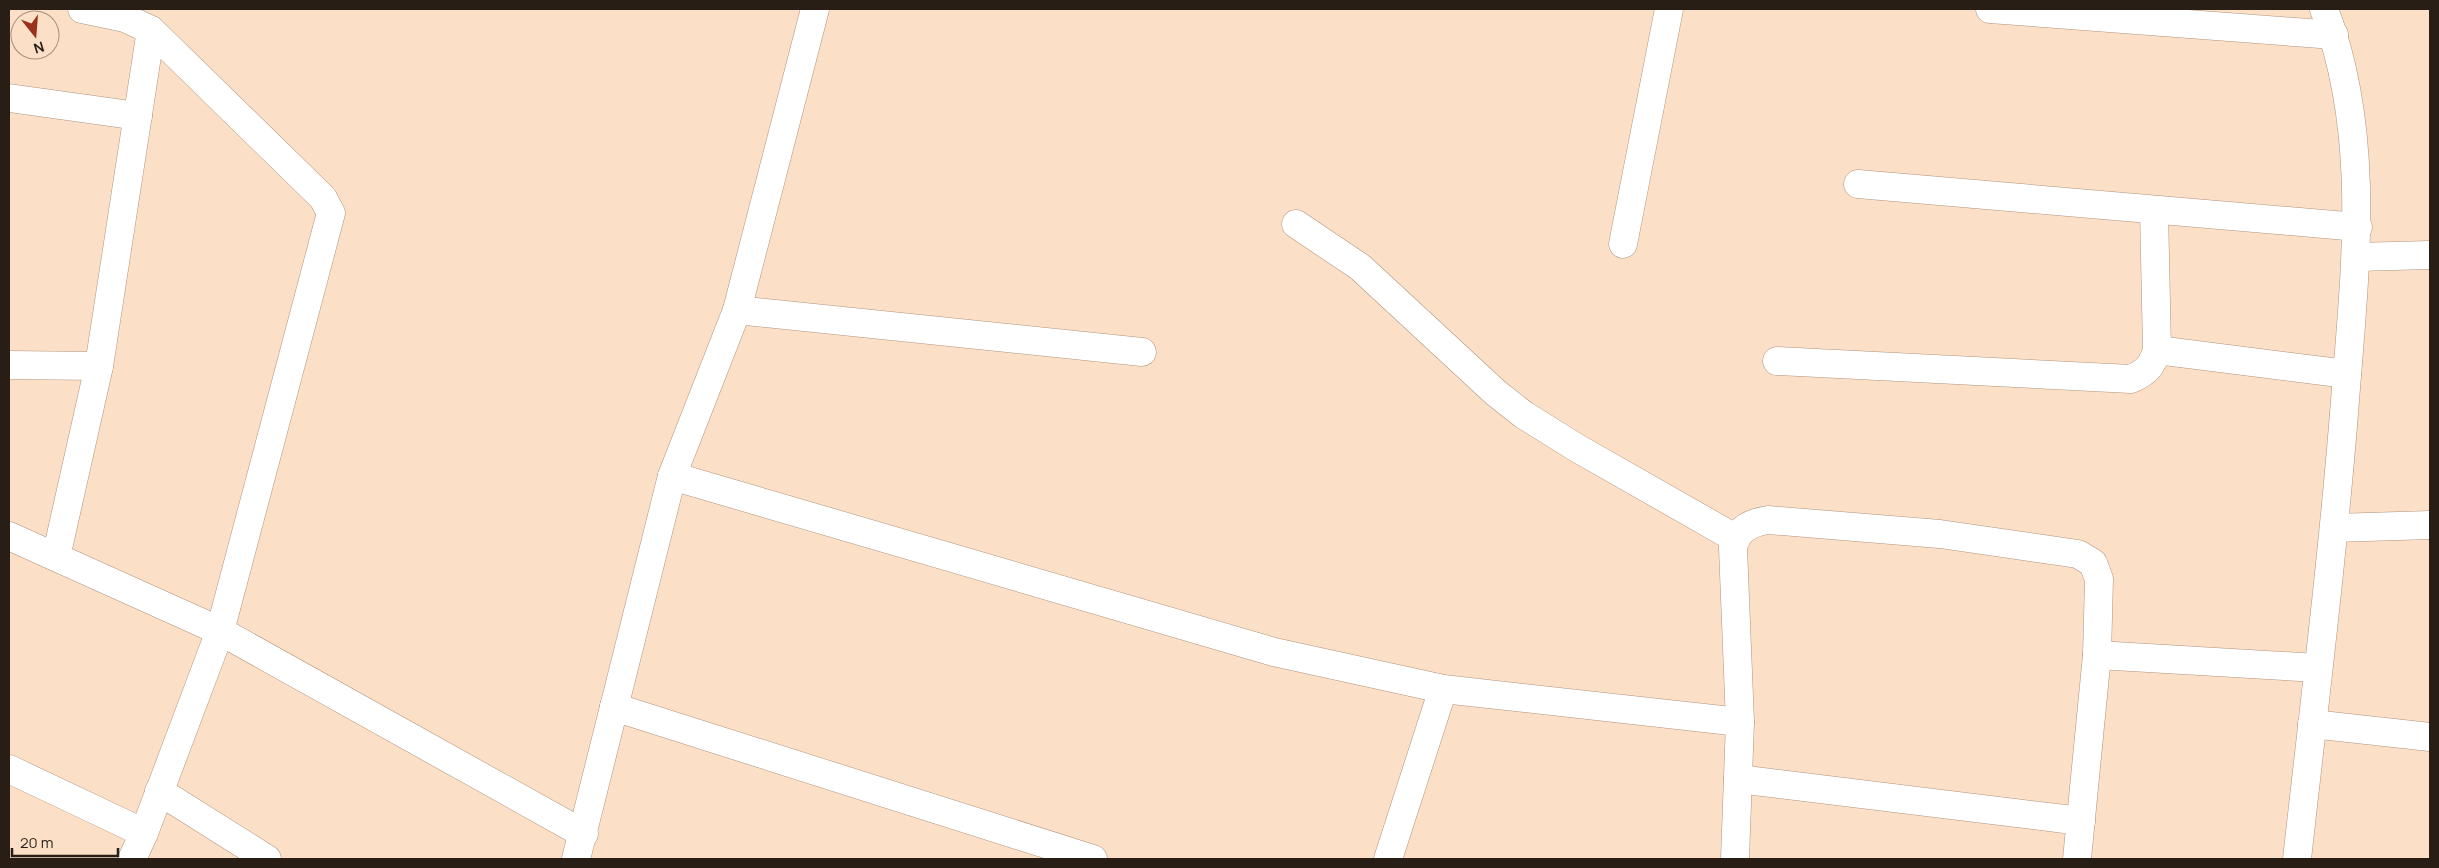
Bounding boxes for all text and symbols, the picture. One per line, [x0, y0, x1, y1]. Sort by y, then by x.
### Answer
north arrow [10, 10, 60, 60]
text: N [31, 37, 47, 58]
scale bar [12, 826, 119, 858]
text: 20 m [20, 832, 53, 853]

